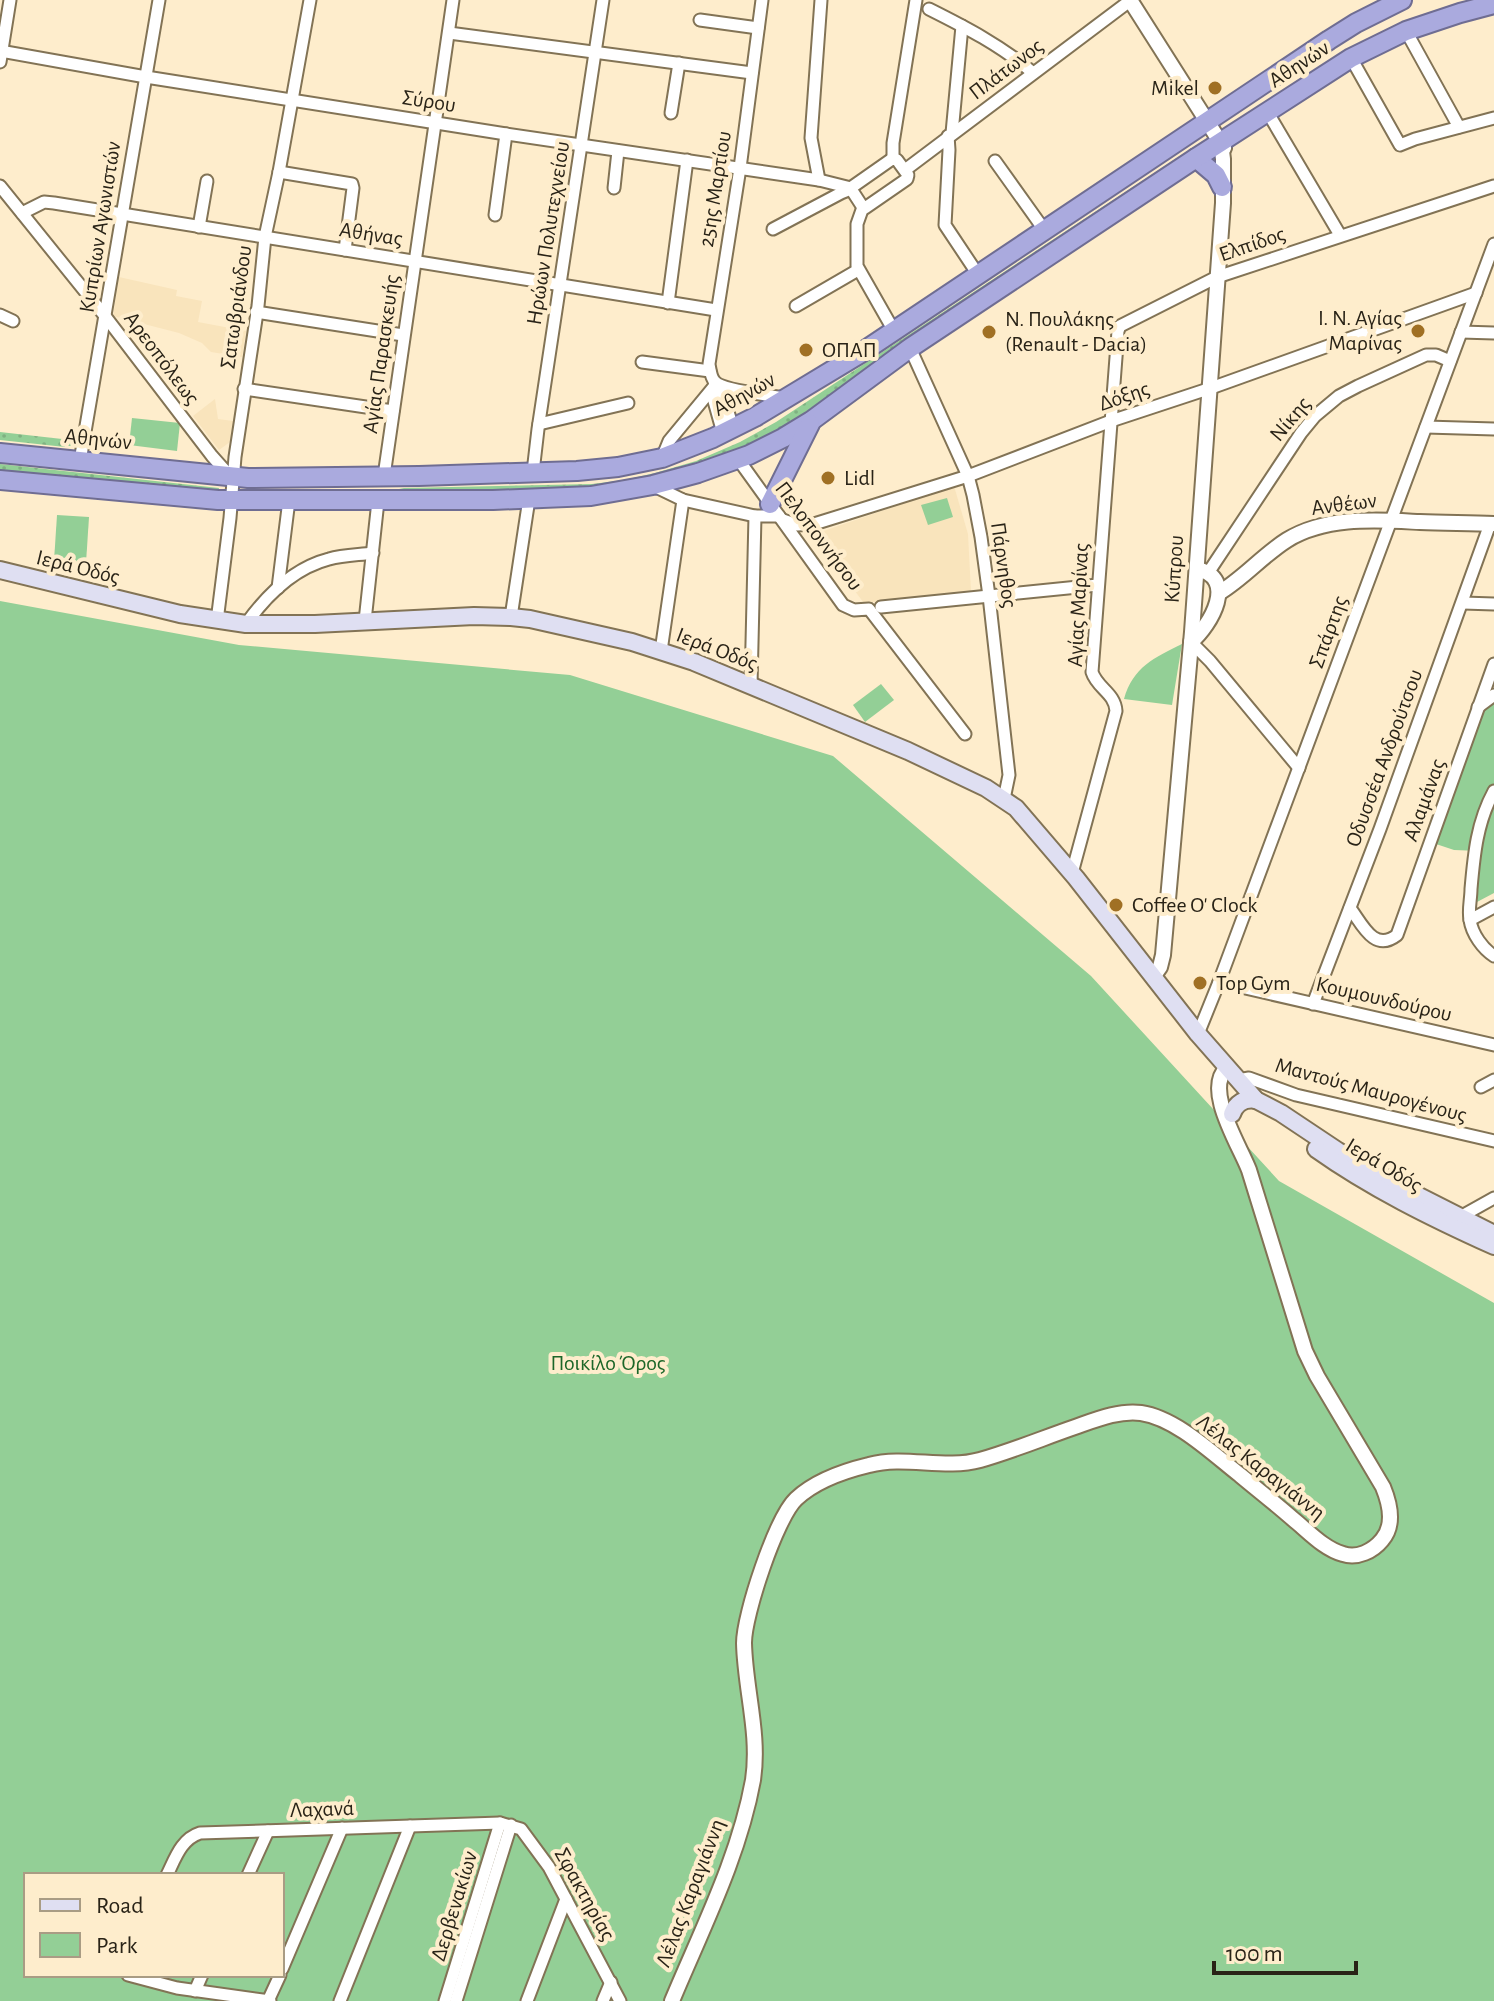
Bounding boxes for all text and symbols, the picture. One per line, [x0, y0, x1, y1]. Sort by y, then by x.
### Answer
street label: Πλάτωνος [965, 34, 1047, 104]
street label: Αθηνών [1265, 36, 1333, 92]
place label: Mikel [1151, 77, 1199, 99]
marker: Mikel [1206, 79, 1224, 97]
street label: Σύρου [401, 86, 457, 116]
street label: 25ης Μαρτίου [695, 129, 735, 249]
street label: Κυπρίων Αγωνιστών [76, 140, 124, 314]
street label: Ηρώων Πολυτεχνείου [523, 140, 573, 326]
street label: Αθήνας [338, 218, 404, 250]
street label: Ελπίδος [1216, 222, 1288, 266]
street label: Σατωβριάνδου [216, 244, 256, 370]
street label: Αγίας Παρασκευής [359, 273, 403, 435]
street label: Αρεοπόλεως [120, 307, 204, 409]
place label: Ι. Ν. Αγίας Μαρίνας [1318, 307, 1402, 354]
place label: Ν. Πουλάκης (Renault - Dacia) [1005, 308, 1147, 355]
marker: Ι. Ν. Αγίας Μαρίνας [1409, 322, 1427, 340]
marker: Ν. Πουλάκης (Renault - Dacia) [980, 323, 998, 341]
place label: ΟΠΑΠ [822, 339, 877, 361]
marker: ΟΠΑΠ [797, 341, 815, 359]
street label: Αθηνών [709, 368, 779, 420]
street label: Δόξης [1096, 377, 1152, 416]
street label: Νίκης [1265, 393, 1315, 445]
street label: Αθηνών [63, 425, 133, 453]
place label: Lidl [844, 467, 875, 489]
marker: Lidl [819, 469, 837, 487]
street label: Πελοποννήσου [771, 477, 867, 595]
street label: Ανθέων [1310, 489, 1378, 519]
street label: Πάρνηθος [987, 521, 1021, 609]
street label: Κύπρου [1161, 534, 1187, 604]
street label: Αγίας Μαρίνας [1064, 542, 1092, 668]
street label: Ιερά Οδός [34, 546, 122, 588]
street label: Σπάρτης [1305, 593, 1351, 671]
street label: Ιερά Οδός [673, 624, 761, 674]
street label: Οδυσσέα Ανδρούτσου [1342, 666, 1426, 850]
street label: Αλαμάνας [1399, 756, 1449, 844]
place label: Coffee O' Clock [1132, 894, 1257, 916]
marker: Coffee O' Clock [1107, 896, 1125, 914]
place label: Top Gym [1216, 972, 1291, 994]
street label: Κουμουνδούρου [1314, 973, 1454, 1025]
marker: Top Gym [1191, 974, 1209, 992]
street label: Μαντούς Μαυρογένους [1273, 1054, 1469, 1126]
street label: Ιερά Οδός [1342, 1134, 1426, 1196]
park label: Ποικίλο Όρος [550, 1352, 666, 1374]
street label: Λέλας Καραγιάννη [1193, 1410, 1329, 1524]
street label: Λαχανά [289, 1797, 355, 1821]
street label: Λέλας Καραγιάννη [652, 1816, 728, 1970]
street label: Σφακτηρίας [551, 1844, 619, 1944]
street label: Δερβενακίων [427, 1848, 481, 1964]
legend [24, 1873, 284, 1977]
text: Road [96, 1894, 144, 1918]
scale bar [1214, 1925, 1356, 1975]
text: Park [96, 1934, 137, 1958]
text: 100 m [1226, 1942, 1283, 1966]

